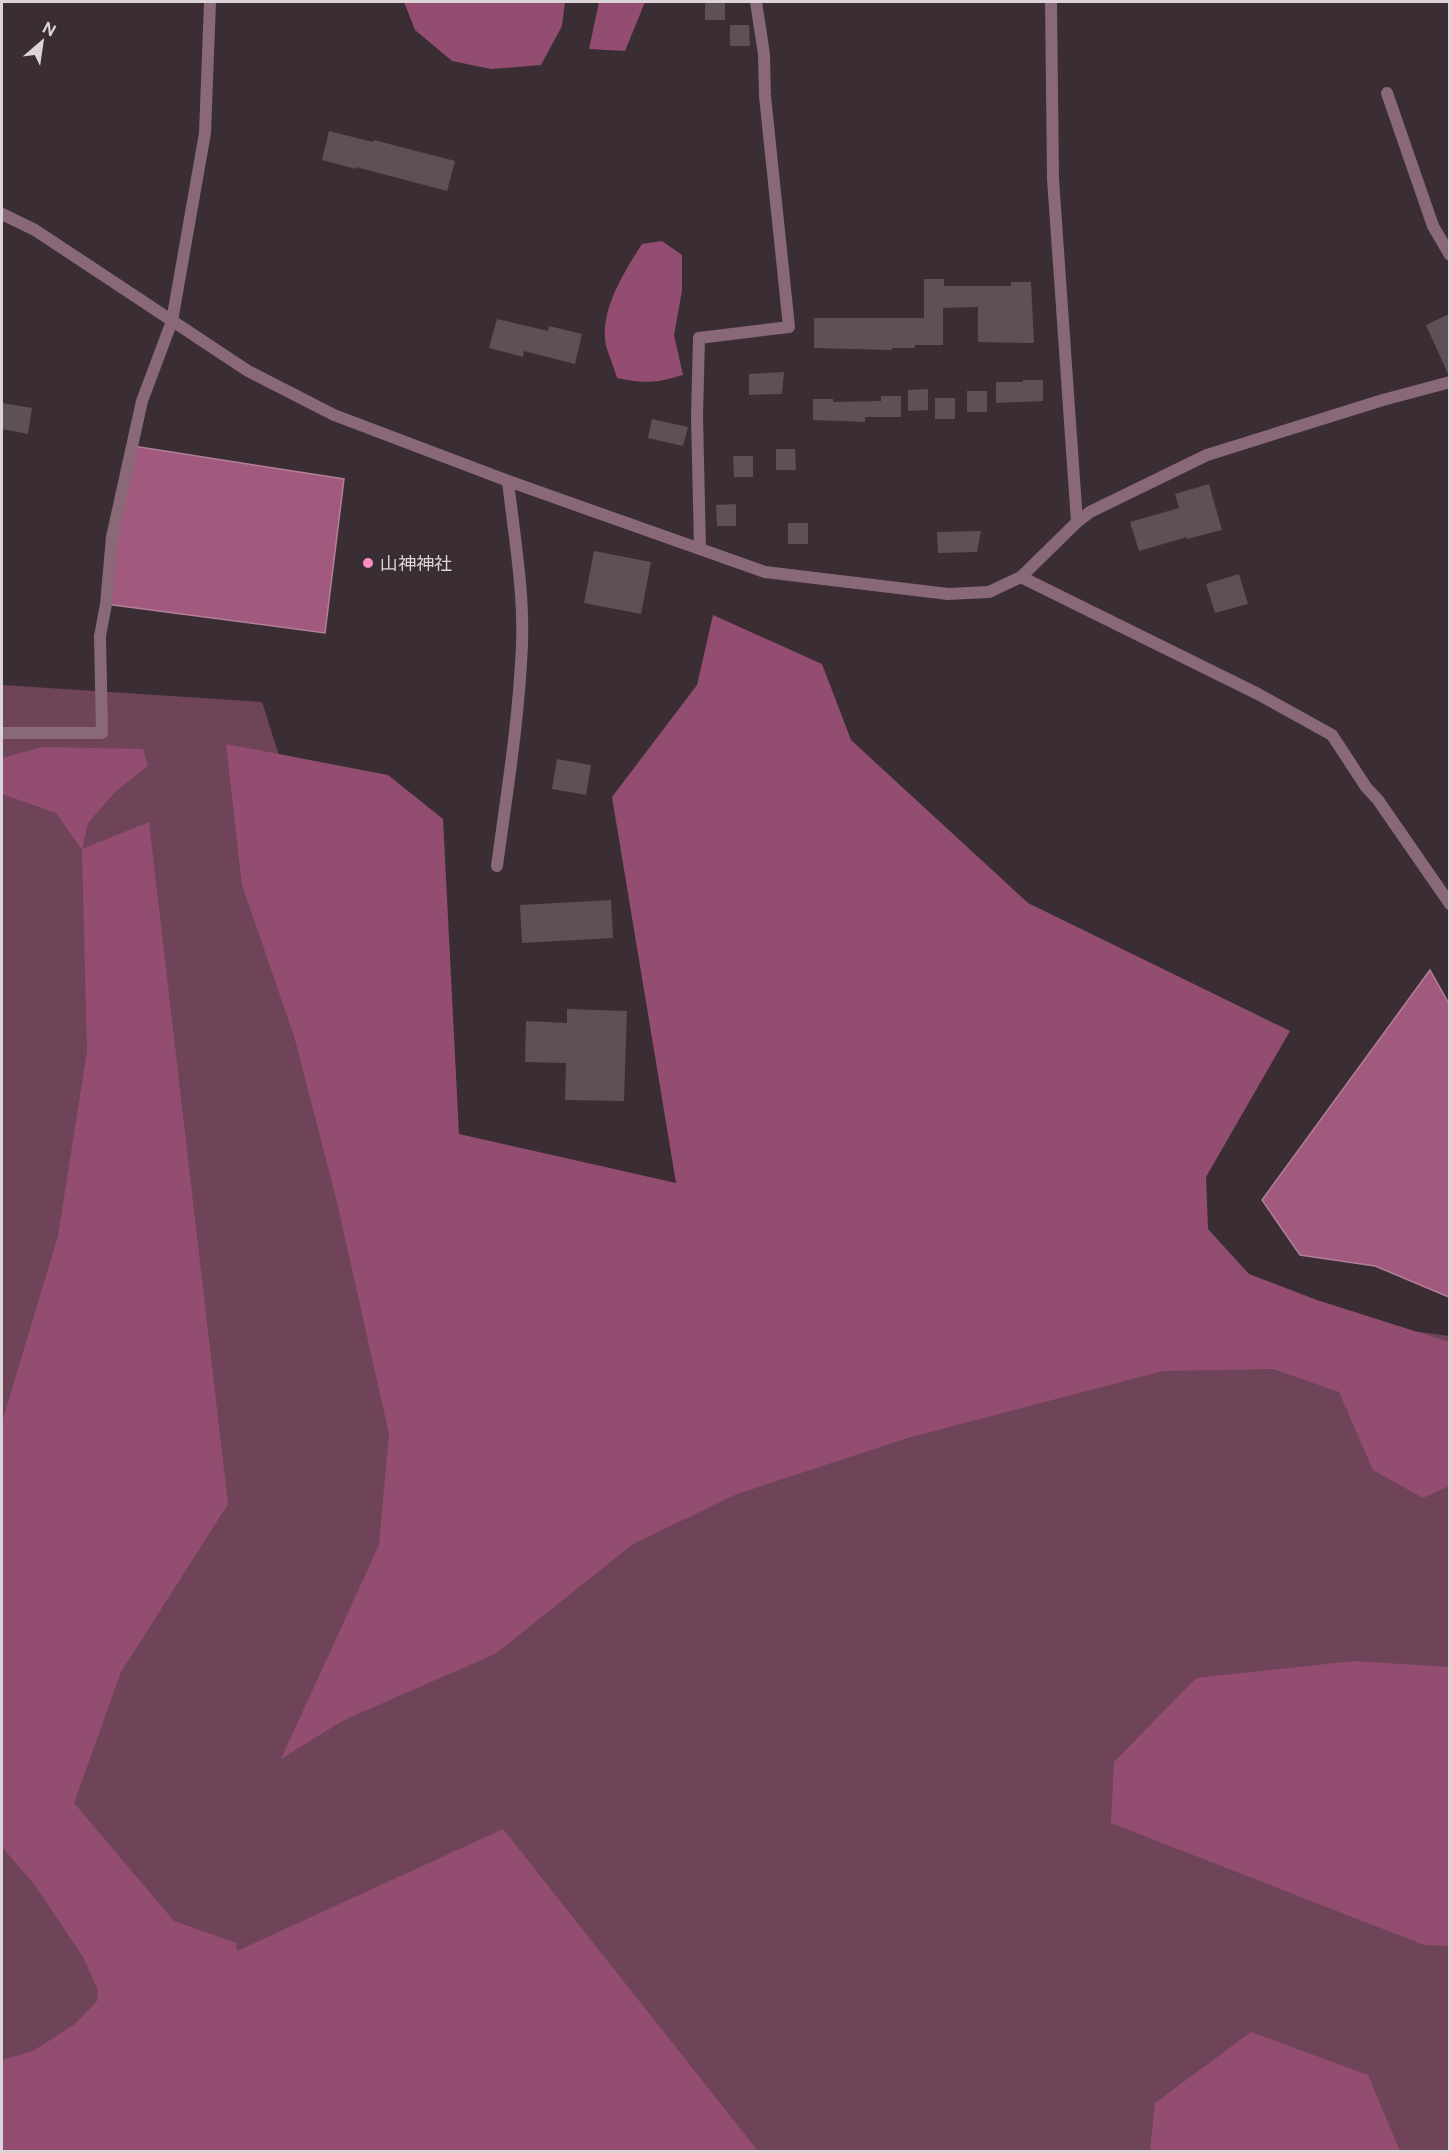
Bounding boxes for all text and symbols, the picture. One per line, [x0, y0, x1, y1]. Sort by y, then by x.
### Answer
north arrow [12, 12, 72, 72]
text: N [39, 18, 59, 41]
place label: 山神神社 [380, 553, 452, 574]
marker: 山神神社 [361, 556, 375, 570]

